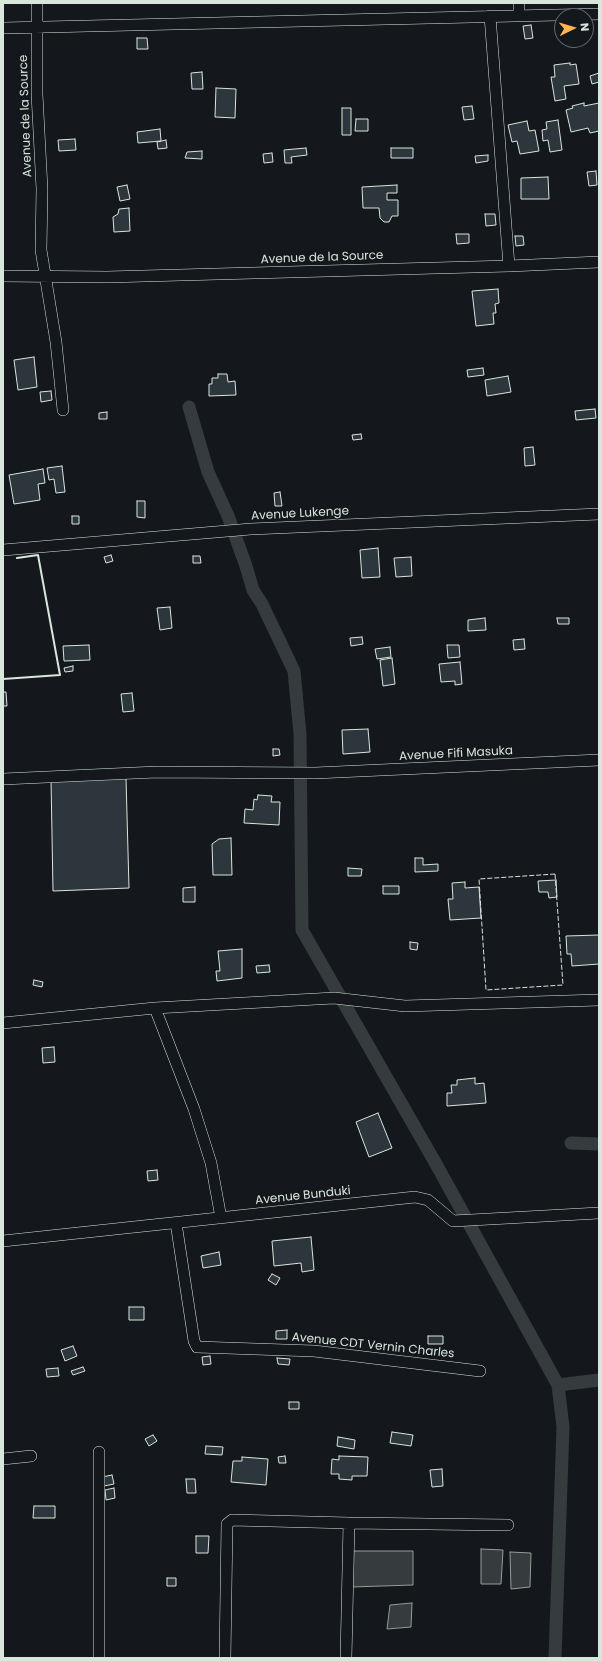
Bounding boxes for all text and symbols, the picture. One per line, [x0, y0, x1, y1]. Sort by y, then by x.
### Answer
north arrow [554, 8, 594, 48]
text: N [577, 22, 593, 32]
street label: Avenue de la Source [17, 54, 35, 178]
street label: Avenue de la Source [260, 249, 384, 267]
street label: Avenue Lukenge [251, 504, 349, 524]
street label: Avenue Fifi Masuka [399, 744, 513, 764]
street label: Avenue Bunduki [255, 1184, 351, 1208]
street label: Avenue CDT Vernin Charles [291, 1330, 455, 1362]

